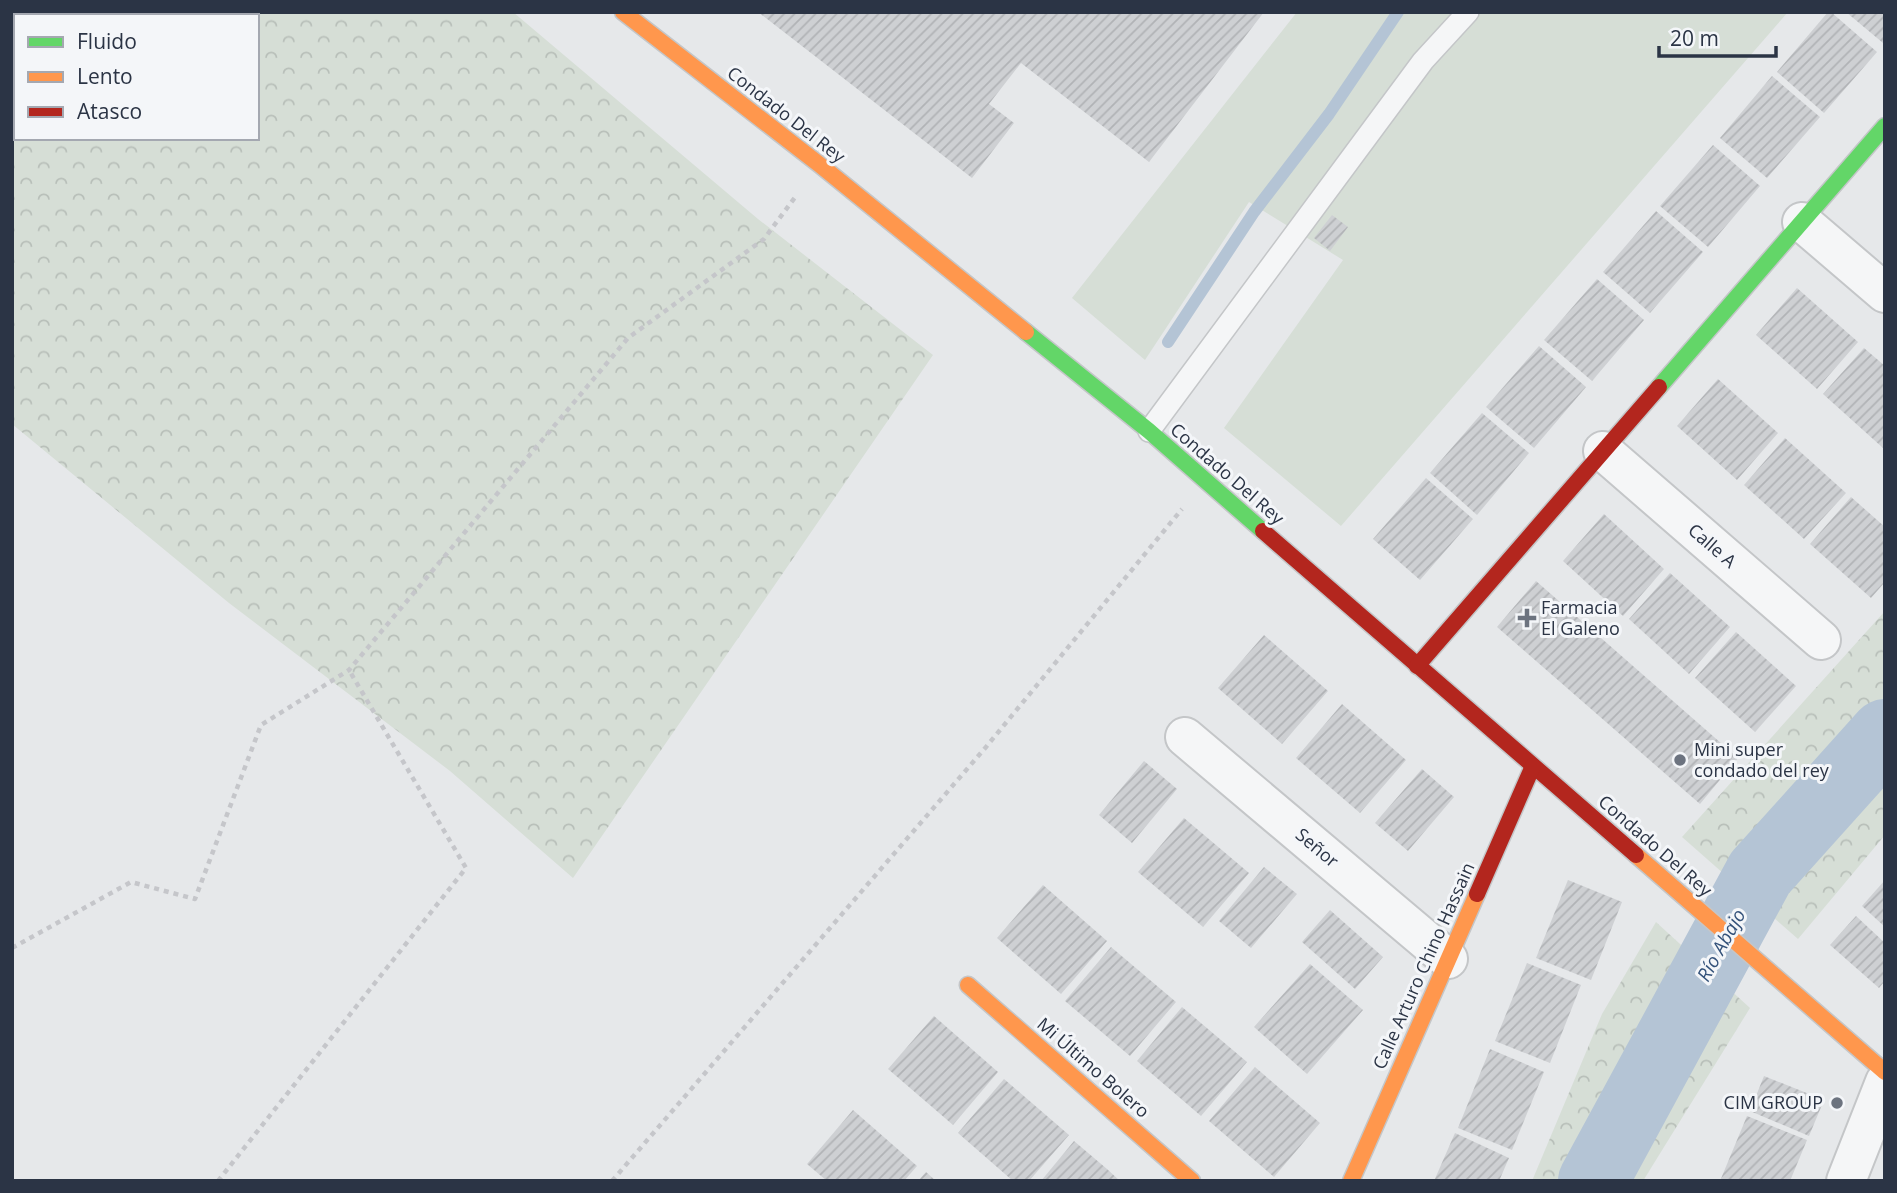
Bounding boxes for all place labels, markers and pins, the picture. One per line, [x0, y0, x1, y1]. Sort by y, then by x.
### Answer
place label: Farmacia El Galeno [1541, 595, 1620, 640]
marker: Farmacia El Galeno [1519, 610, 1535, 626]
place label: Mini super condado del rey [1694, 737, 1830, 782]
marker: Mini super condado del rey [1672, 752, 1688, 768]
place label: CIM GROUP [1724, 1090, 1823, 1114]
marker: CIM GROUP [1829, 1095, 1845, 1111]

